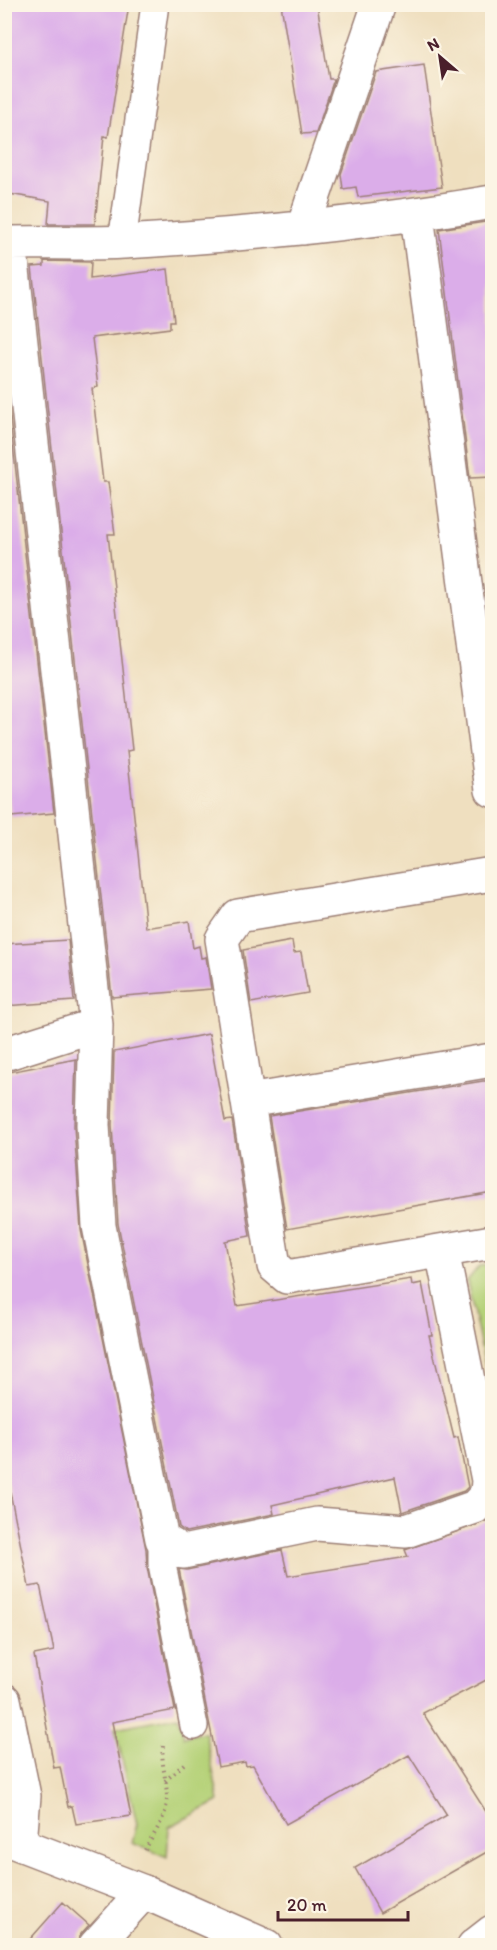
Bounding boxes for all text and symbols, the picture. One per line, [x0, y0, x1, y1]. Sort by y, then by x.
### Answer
north arrow [410, 27, 470, 87]
text: N [424, 33, 442, 55]
scale bar [278, 1884, 408, 1922]
text: 20 m [287, 1894, 327, 1916]

